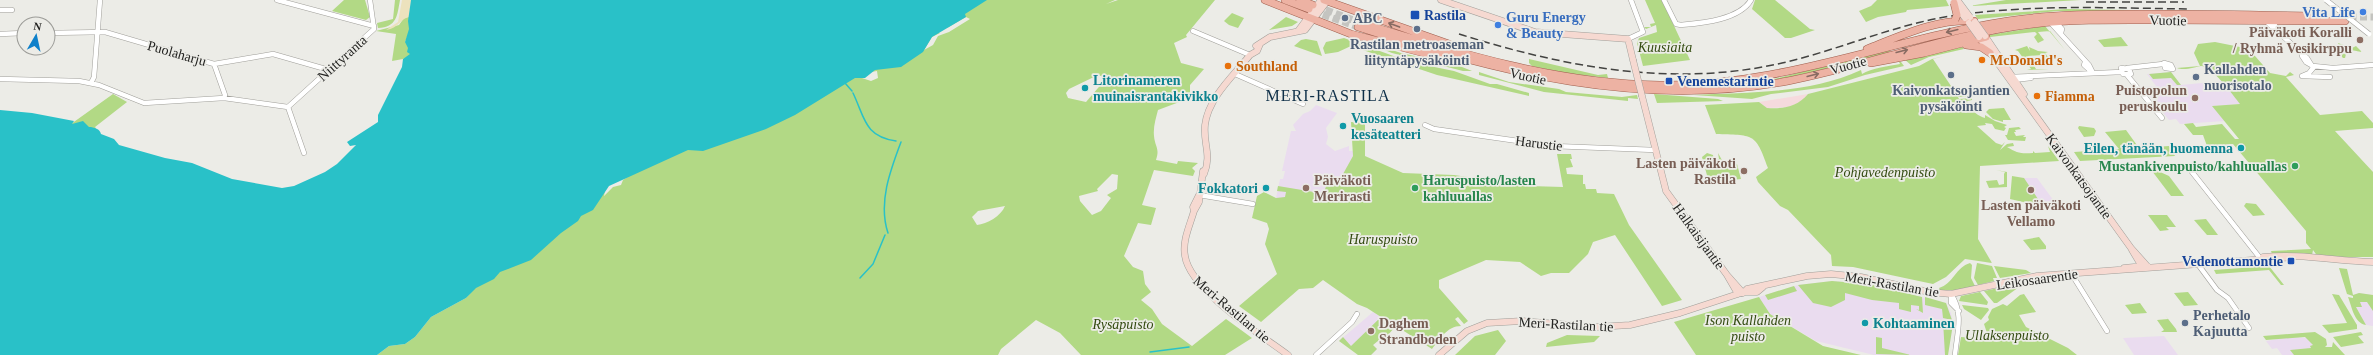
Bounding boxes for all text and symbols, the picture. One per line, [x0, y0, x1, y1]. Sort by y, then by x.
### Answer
place label: Vita Life [2302, 5, 2355, 20]
marker: Vita Life [2358, 7, 2368, 17]
place label: Rastila [1424, 8, 1466, 23]
marker: Rastila [1409, 9, 1421, 21]
place label: Guru Energy & Beauty [1506, 10, 1586, 41]
place label: ABC [1353, 11, 1383, 26]
marker: ABC [1340, 13, 1350, 23]
street label: Vuotie [2149, 13, 2187, 28]
north arrow [16, 16, 56, 56]
text: N [33, 20, 42, 33]
marker: Guru Energy & Beauty [1493, 20, 1503, 30]
one-way arrow [1388, 21, 1400, 29]
marker: Rastilan metroaseman liityntäpysäköinti [1412, 24, 1422, 34]
place label: Päiväkoti Koralli / Ryhmä Vesikirppu [2232, 25, 2352, 56]
one-way arrow [1945, 28, 1958, 36]
street label: Niittyranta [315, 32, 370, 84]
marker: Päiväkoti Koralli / Ryhmä Vesikirppu [2355, 35, 2365, 45]
place label: Rastilan metroaseman liityntäpysäköinti [1350, 37, 1484, 68]
street label: Puolaharju [146, 38, 208, 69]
park label: Kuusiaita [1637, 40, 1692, 55]
one-way arrow [1895, 47, 1908, 54]
street label: Vuotie [1828, 53, 1868, 78]
place label: McDonald's [1990, 53, 2063, 68]
marker: McDonald's [1977, 55, 1987, 65]
place label: Southland [1236, 59, 1298, 74]
marker: Southland [1223, 61, 1233, 71]
place label: Kallahden nuorisotalo [2204, 62, 2272, 93]
street label: Vuotie [1508, 65, 1548, 88]
one-way arrow [1806, 70, 1819, 78]
marker: Kaivonkatsojantien pysäköinti [1946, 70, 1956, 80]
marker: Kallahden nuorisotalo [2191, 72, 2201, 82]
place label: Litorinameren muinaisrantakivikko [1093, 73, 1218, 104]
place label: Venemestarintie [1677, 74, 1774, 89]
marker: Venemestarintie [1664, 76, 1674, 86]
marker: Litorinameren muinaisrantakivikko [1080, 83, 1090, 93]
place label: Kaivonkatsojantien pysäköinti [1892, 83, 2010, 114]
place label: Puistopolun peruskoulu [2115, 83, 2187, 114]
district label: MERI-RASTILA [1266, 87, 1390, 104]
place label: Fiamma [2045, 89, 2095, 104]
marker: Fiamma [2032, 91, 2042, 101]
marker: Puistopolun peruskoulu [2190, 93, 2200, 103]
place label: Vuosaaren kesäteatteri [1351, 111, 1421, 142]
marker: Vuosaaren kesäteatteri [1338, 121, 1348, 131]
street label: Kaivonkatsojantie [2043, 131, 2115, 222]
street label: Harustie [1514, 133, 1563, 154]
place label: Eilen, tänään, huomenna [2084, 141, 2233, 156]
marker: Eilen, tänään, huomenna [2236, 143, 2246, 153]
place label: Lasten päiväkoti Rastila [1636, 156, 1736, 187]
place label: Mustankivenpuisto/kahluuallas [2099, 159, 2288, 174]
marker: Mustankivenpuisto/kahluuallas [2290, 161, 2300, 171]
park label: Pohjavedenpuisto [1834, 165, 1935, 180]
marker: Lasten päiväkoti Rastila [1739, 166, 1749, 176]
place label: Päiväkoti Merirasti [1314, 173, 1371, 204]
place label: Haruspuisto/lasten kahluuallas [1423, 173, 1536, 204]
place label: Fokkatori [1198, 181, 1258, 196]
marker: Fokkatori [1261, 183, 1271, 193]
marker: Päiväkoti Merirasti [1301, 183, 1311, 193]
marker: Haruspuisto/lasten kahluuallas [1410, 183, 1420, 193]
marker: Lasten päiväkoti Vellamo [2026, 185, 2036, 195]
place label: Lasten päiväkoti Vellamo [1981, 198, 2081, 229]
street label: Halkaisijantie [1670, 200, 1728, 272]
park label: Haruspuisto [1347, 232, 1418, 247]
place label: Vedenottamontie [2182, 254, 2283, 269]
marker: Vedenottamontie [2286, 256, 2296, 266]
street label: Leikosaarentie [1995, 266, 2079, 293]
street label: Meri-Rastilan tie [1844, 269, 1940, 300]
street label: Meri-Rastilan tie [1190, 273, 1273, 346]
place label: Perhetalo Kajuutta [2193, 308, 2251, 339]
park label: Ison Kallahden puisto [1704, 313, 1791, 344]
street label: Meri-Rastilan tie [1518, 315, 1614, 334]
place label: Daghem Strandboden [1379, 316, 1457, 347]
place label: Kohtaaminen [1873, 316, 1955, 331]
park label: Rysäpuisto [1091, 317, 1154, 332]
marker: Kohtaaminen [1860, 318, 1870, 328]
marker: Perhetalo Kajuutta [2180, 318, 2190, 328]
marker: Daghem Strandboden [1366, 326, 1376, 336]
park label: Ullaksenpuisto [1965, 328, 2049, 343]

